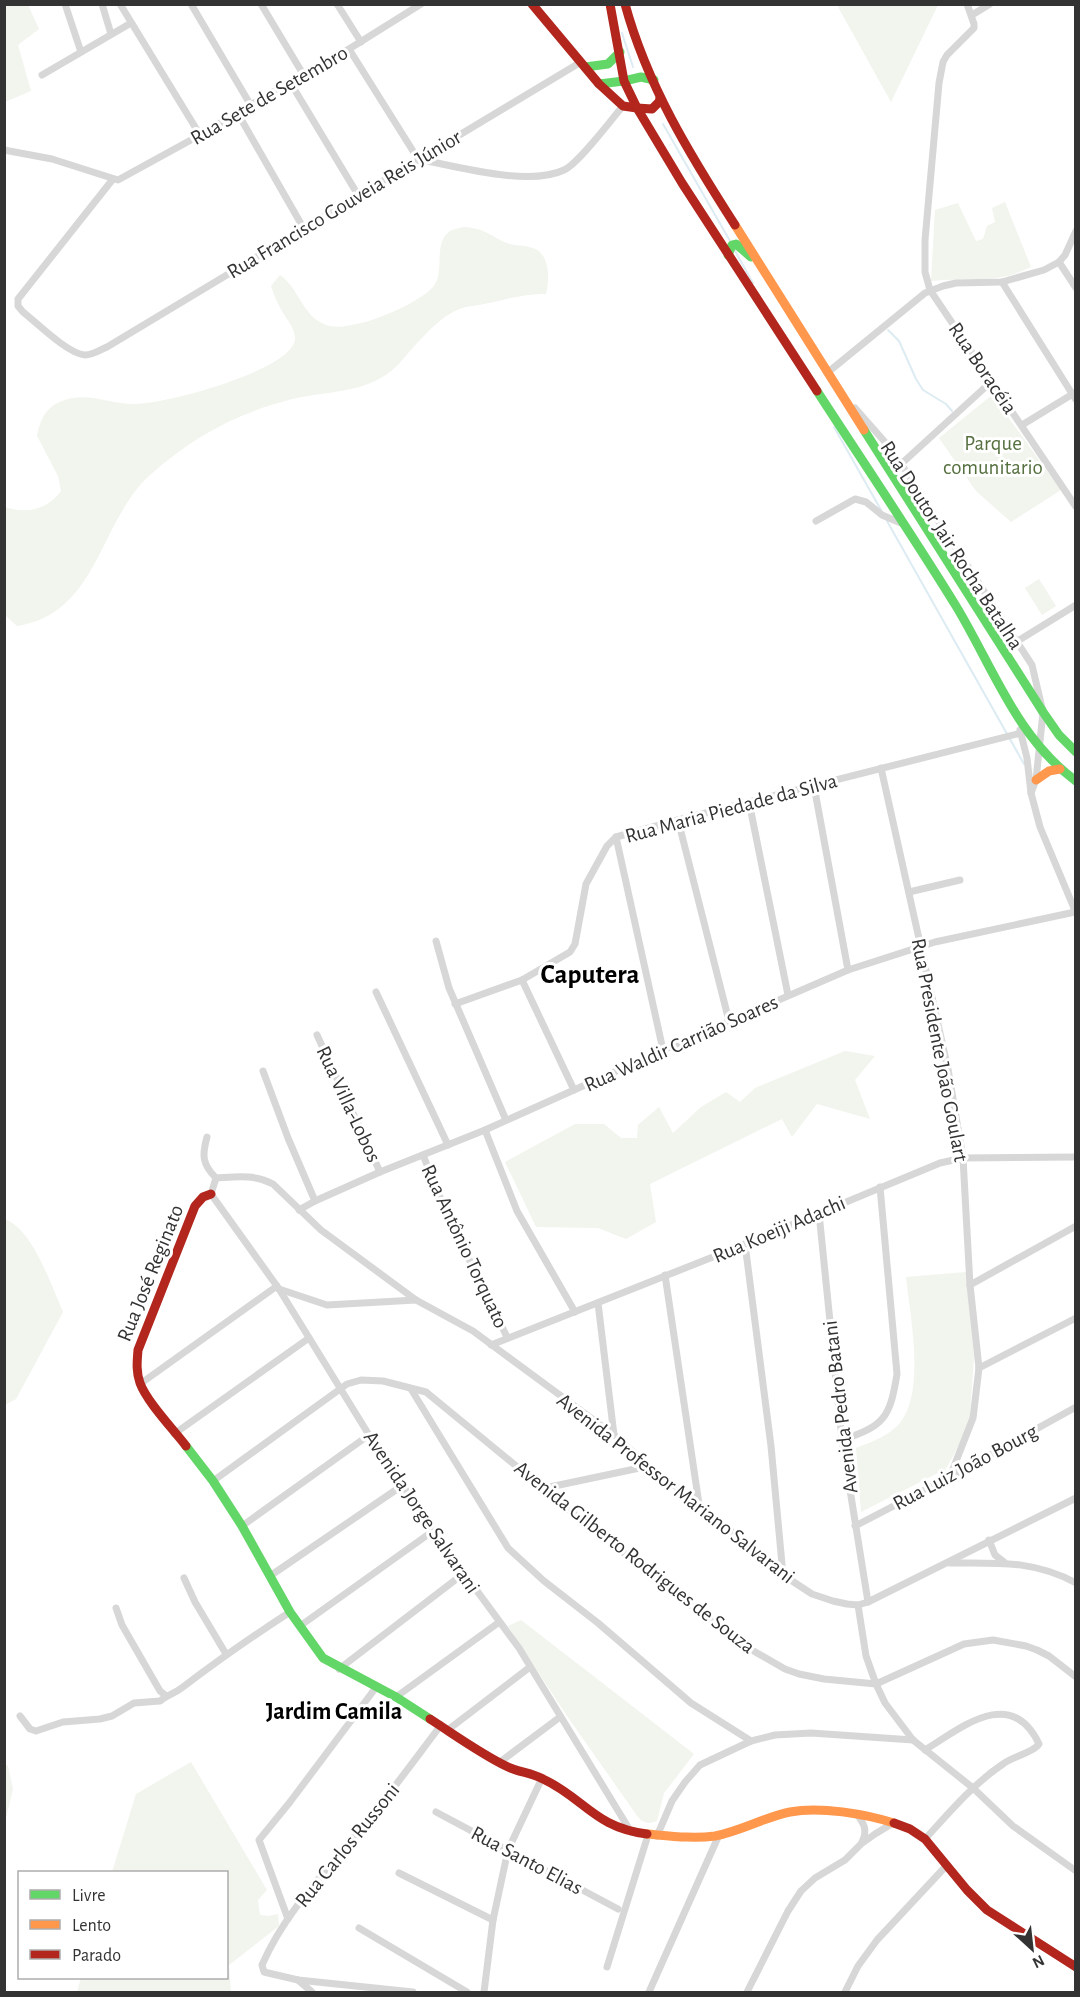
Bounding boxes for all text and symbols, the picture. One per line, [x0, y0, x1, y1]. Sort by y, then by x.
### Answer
street label: Rua Sete de Setembro [187, 42, 351, 149]
street label: Rua Francisco Gouveia Reis Júnior [224, 126, 465, 283]
street label: Rua Boracéia [944, 319, 1021, 418]
park label: Parque comunitario [943, 433, 1043, 478]
street label: Rua Doutor Jair Rocha Batalha [876, 437, 1027, 654]
street label: Rua Maria Piedade da Silva [623, 770, 840, 847]
street label: Rua Presidente João Goulart [908, 937, 972, 1164]
district label: Caputera [541, 961, 639, 988]
street label: Rua Waldir Carrião Soares [581, 991, 781, 1096]
street label: Rua Villa-Lobos [312, 1043, 385, 1166]
street label: Rua Antônio Torquato [417, 1161, 512, 1331]
street label: Rua Koeiji Adachi [710, 1192, 849, 1267]
street label: Rua José Reginato [113, 1202, 187, 1345]
street label: Avenida Pedro Batani [819, 1319, 862, 1495]
street label: Avenida Professor Mariano Salvarani [553, 1389, 798, 1587]
street label: Rua Luiz João Bourg [889, 1420, 1042, 1514]
street label: Avenida Jorge Salvarani [360, 1427, 484, 1597]
street label: Avenida Gilberto Rodrigues de Souza [510, 1457, 759, 1658]
district label: Jardim Camila [266, 1700, 402, 1724]
street label: Rua Carlos Russoni [291, 1779, 404, 1911]
street label: Rua Santo Elias [468, 1822, 586, 1899]
legend [18, 1871, 228, 1979]
text: Livre [72, 1887, 106, 1905]
text: Lento [72, 1917, 111, 1935]
north arrow [1002, 1919, 1062, 1979]
text: Parado [72, 1947, 121, 1965]
text: N [1030, 1952, 1047, 1971]

